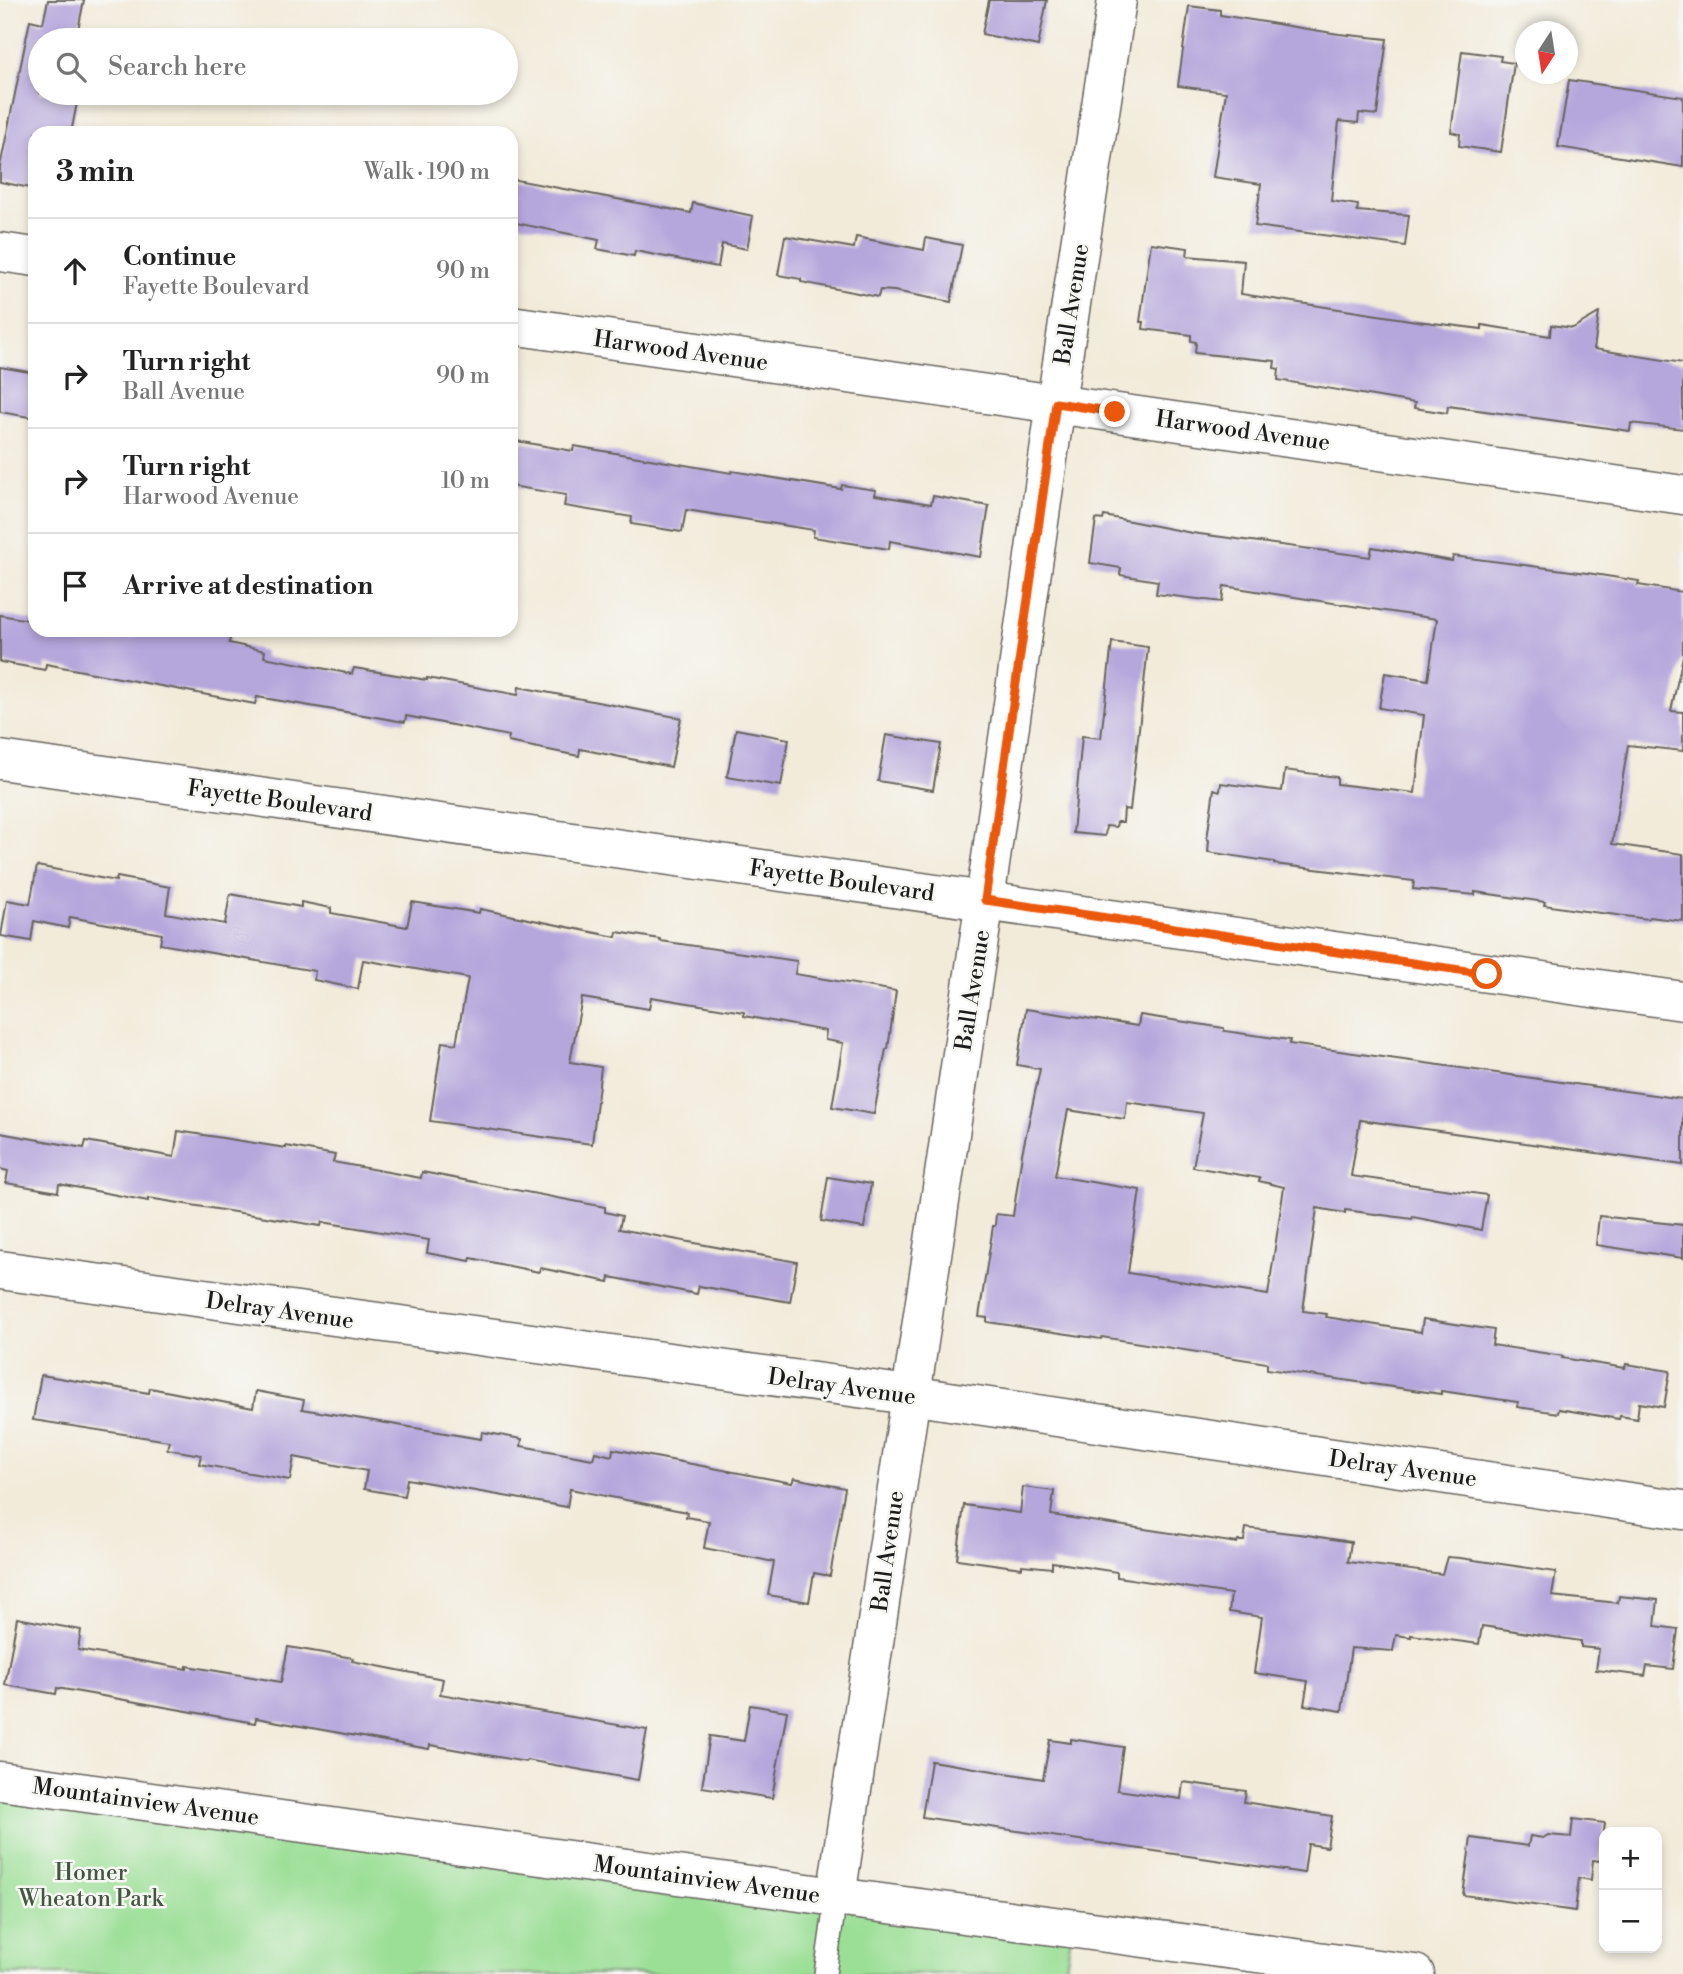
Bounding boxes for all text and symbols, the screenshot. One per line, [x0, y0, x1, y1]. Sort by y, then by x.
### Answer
north arrow [1515, 21, 1578, 84]
search box [28, 28, 518, 105]
icon: search [52, 48, 90, 86]
text: Search here [108, 51, 247, 83]
text: 3 min [56, 153, 134, 191]
text: Walk · 190 m [364, 158, 490, 186]
text: Continue [123, 241, 236, 273]
street label: Ball Avenue [1048, 242, 1095, 368]
icon: ahead [56, 252, 94, 290]
text: 90 m [436, 257, 490, 285]
text: Fayette Boulevard [123, 273, 309, 301]
street label: Harwood Avenue [592, 325, 770, 377]
text: Turn right [123, 346, 251, 378]
icon: right [56, 357, 94, 395]
text: 90 m [436, 362, 490, 390]
text: Ball Avenue [123, 378, 245, 406]
route end [1099, 396, 1130, 427]
street label: Harwood Avenue [1154, 405, 1332, 457]
text: Turn right [123, 451, 251, 483]
icon: right [56, 462, 94, 500]
text: 10 m [441, 467, 490, 495]
text: Harwood Avenue [123, 483, 299, 511]
icon: arrive [56, 567, 94, 605]
text: Arrive at destination [123, 570, 373, 602]
street label: Fayette Boulevard [186, 774, 374, 828]
street label: Fayette Boulevard [748, 854, 936, 908]
street label: Ball Avenue [949, 928, 996, 1054]
route start [1471, 958, 1502, 989]
street label: Delray Avenue [204, 1287, 356, 1335]
street label: Delray Avenue [766, 1363, 918, 1411]
street label: Delray Avenue [1327, 1445, 1479, 1493]
street label: Ball Avenue [865, 1489, 910, 1614]
street label: Mountainview Avenue [31, 1772, 261, 1832]
map controls [1599, 1827, 1662, 1953]
button: + [1599, 1827, 1662, 1890]
street label: Mountainview Avenue [592, 1850, 822, 1910]
park label: Homer Wheaton Park [18, 1859, 164, 1913]
button: − [1599, 1890, 1662, 1953]

